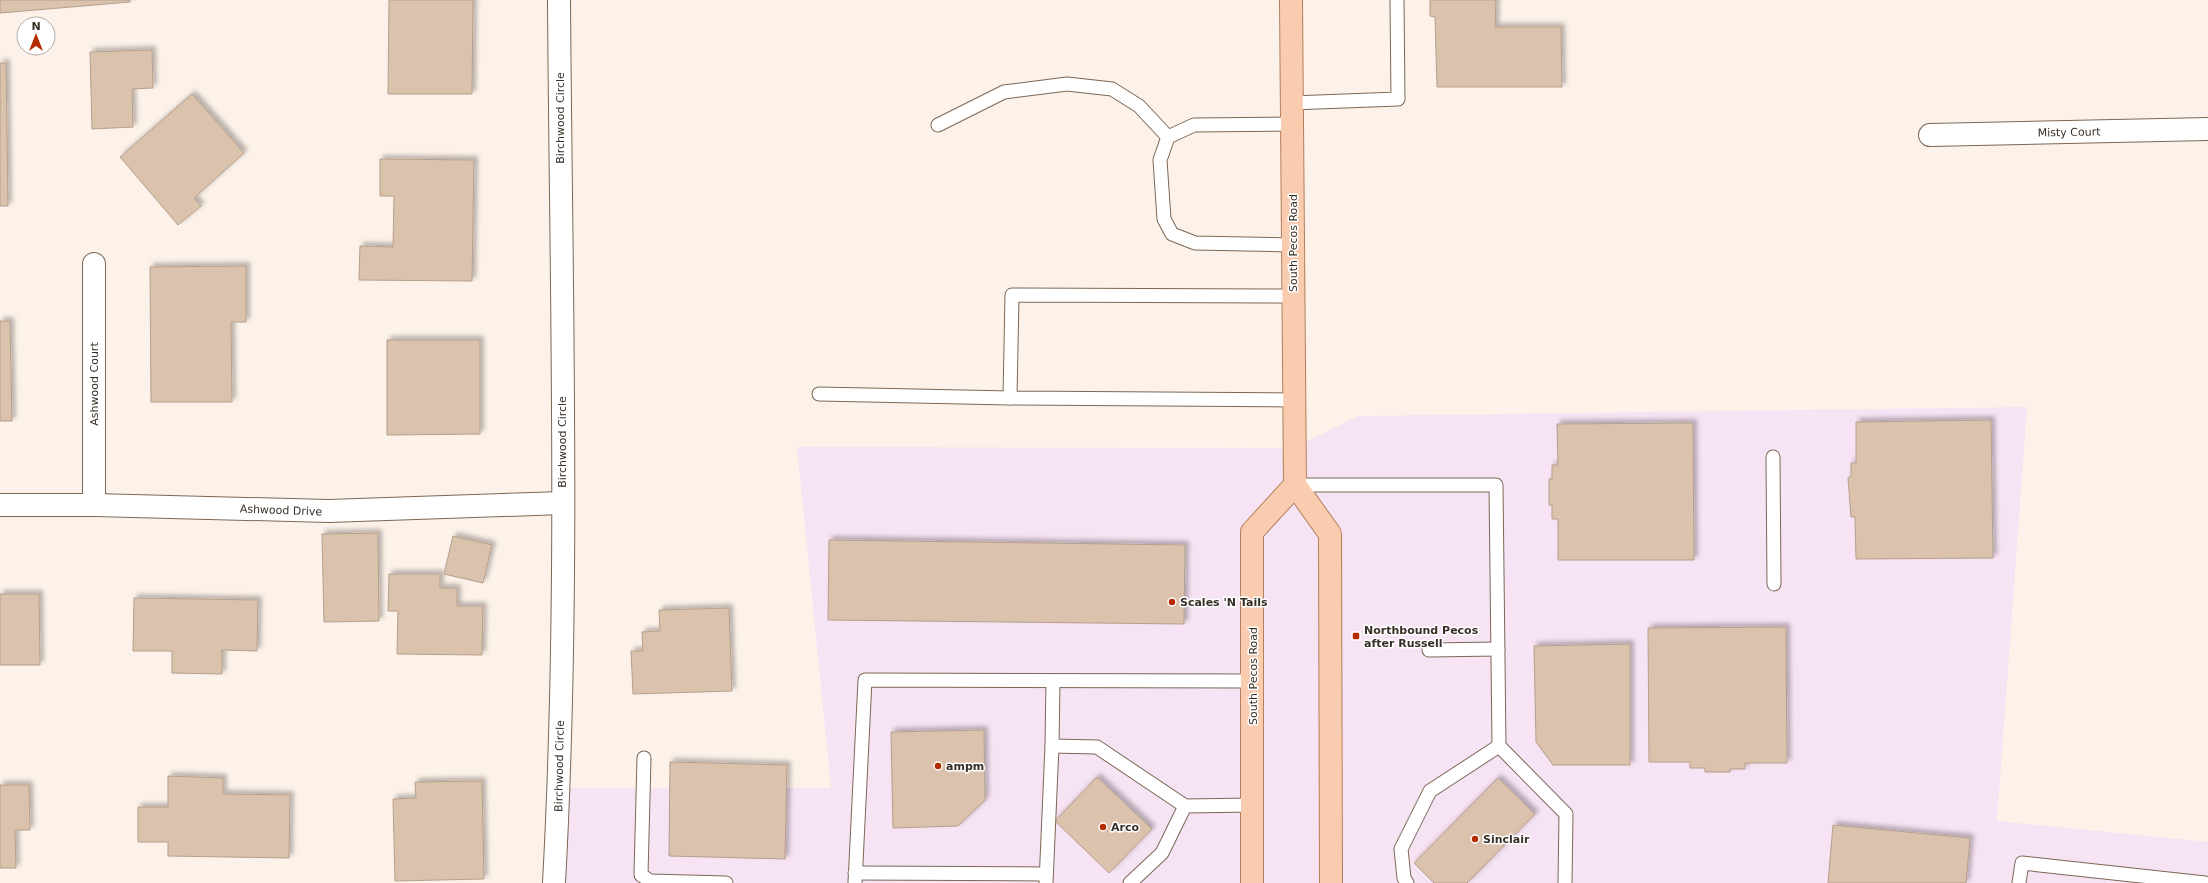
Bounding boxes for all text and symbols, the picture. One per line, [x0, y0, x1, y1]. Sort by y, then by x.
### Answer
north arrow [16, 16, 56, 56]
text: N [31, 20, 41, 33]
street label: Birchwood Circle [554, 72, 567, 164]
street label: Misty Court [2037, 125, 2101, 140]
street label: South Pecos Road [1287, 194, 1300, 292]
street label: Ashwood Court [88, 342, 101, 426]
street label: Birchwood Circle [556, 396, 569, 488]
street label: Ashwood Drive [240, 503, 323, 518]
place label: Scales 'N Tails [1180, 596, 1268, 609]
marker: Scales 'N Tails [1167, 597, 1177, 607]
place label: Northbound Pecos after Russell [1364, 624, 1479, 650]
street label: South Pecos Road [1247, 627, 1260, 725]
marker: Northbound Pecos after Russell [1351, 631, 1361, 641]
street label: Birchwood Circle [552, 720, 567, 812]
place label: ampm [946, 760, 984, 773]
marker: ampm [933, 761, 943, 771]
place label: Arco [1111, 821, 1139, 834]
marker: Arco [1098, 822, 1108, 832]
place label: Sinclair [1483, 833, 1530, 846]
marker: Sinclair [1470, 834, 1480, 844]

